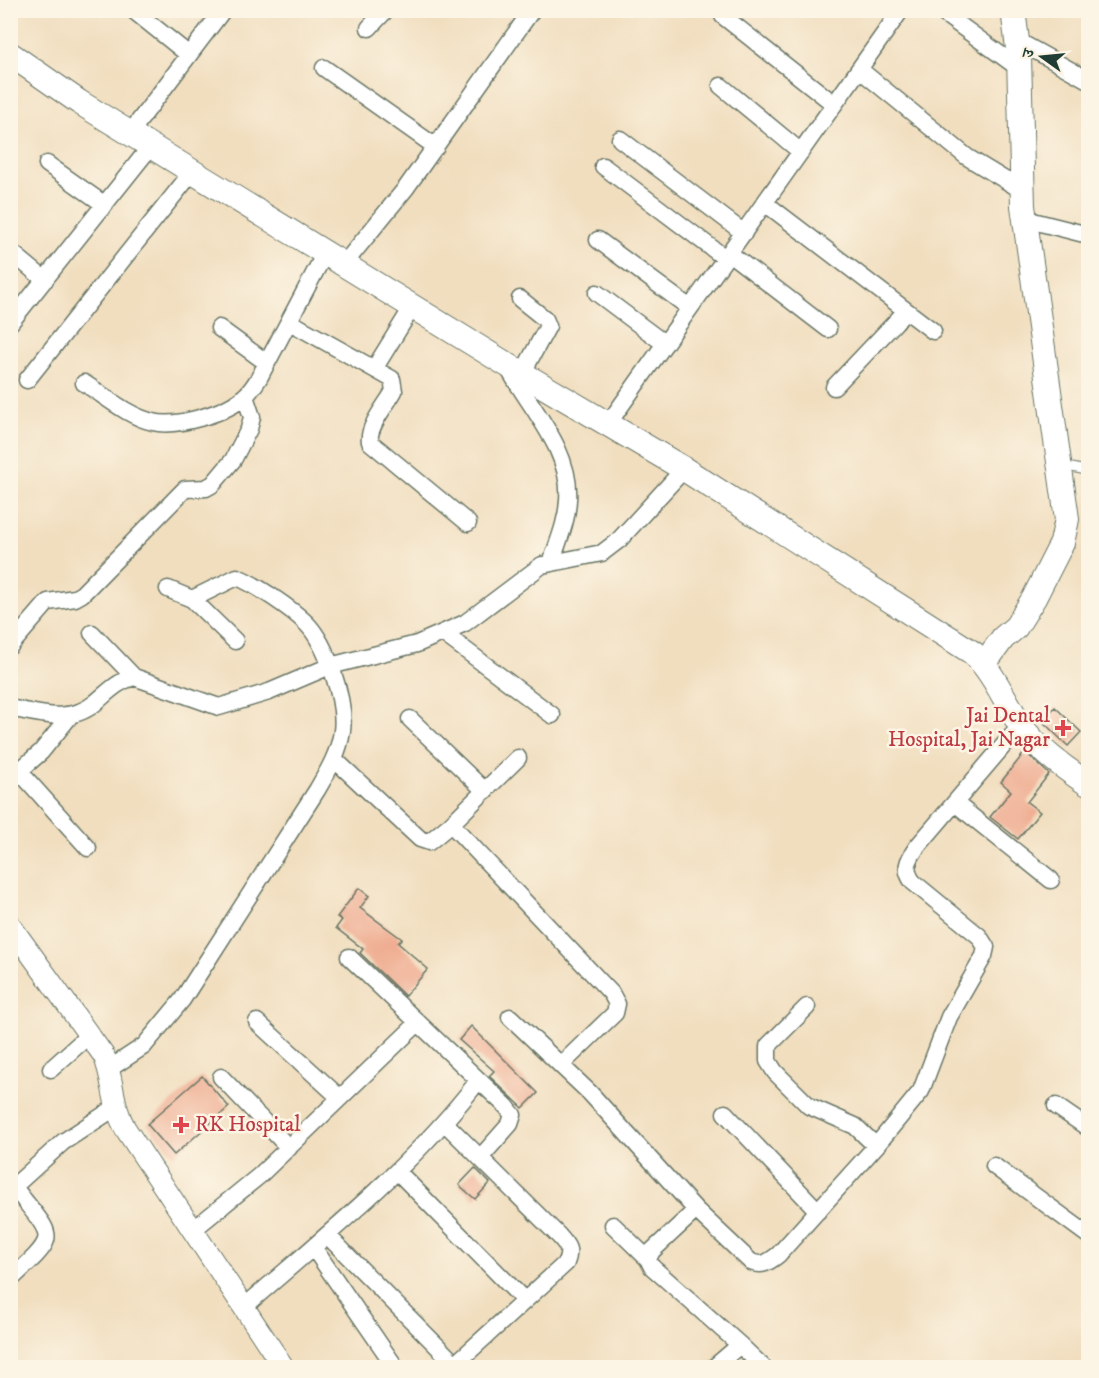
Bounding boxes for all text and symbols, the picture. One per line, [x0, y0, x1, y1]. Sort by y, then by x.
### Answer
north arrow [1012, 27, 1072, 87]
text: उ [1018, 45, 1040, 61]
place label: Jai Dental Hospital, Jai Nagar [888, 703, 1051, 753]
marker: Jai Dental Hospital, Jai Nagar [1054, 719, 1072, 737]
place label: RK Hospital [195, 1112, 301, 1138]
marker: RK Hospital [172, 1116, 190, 1134]

